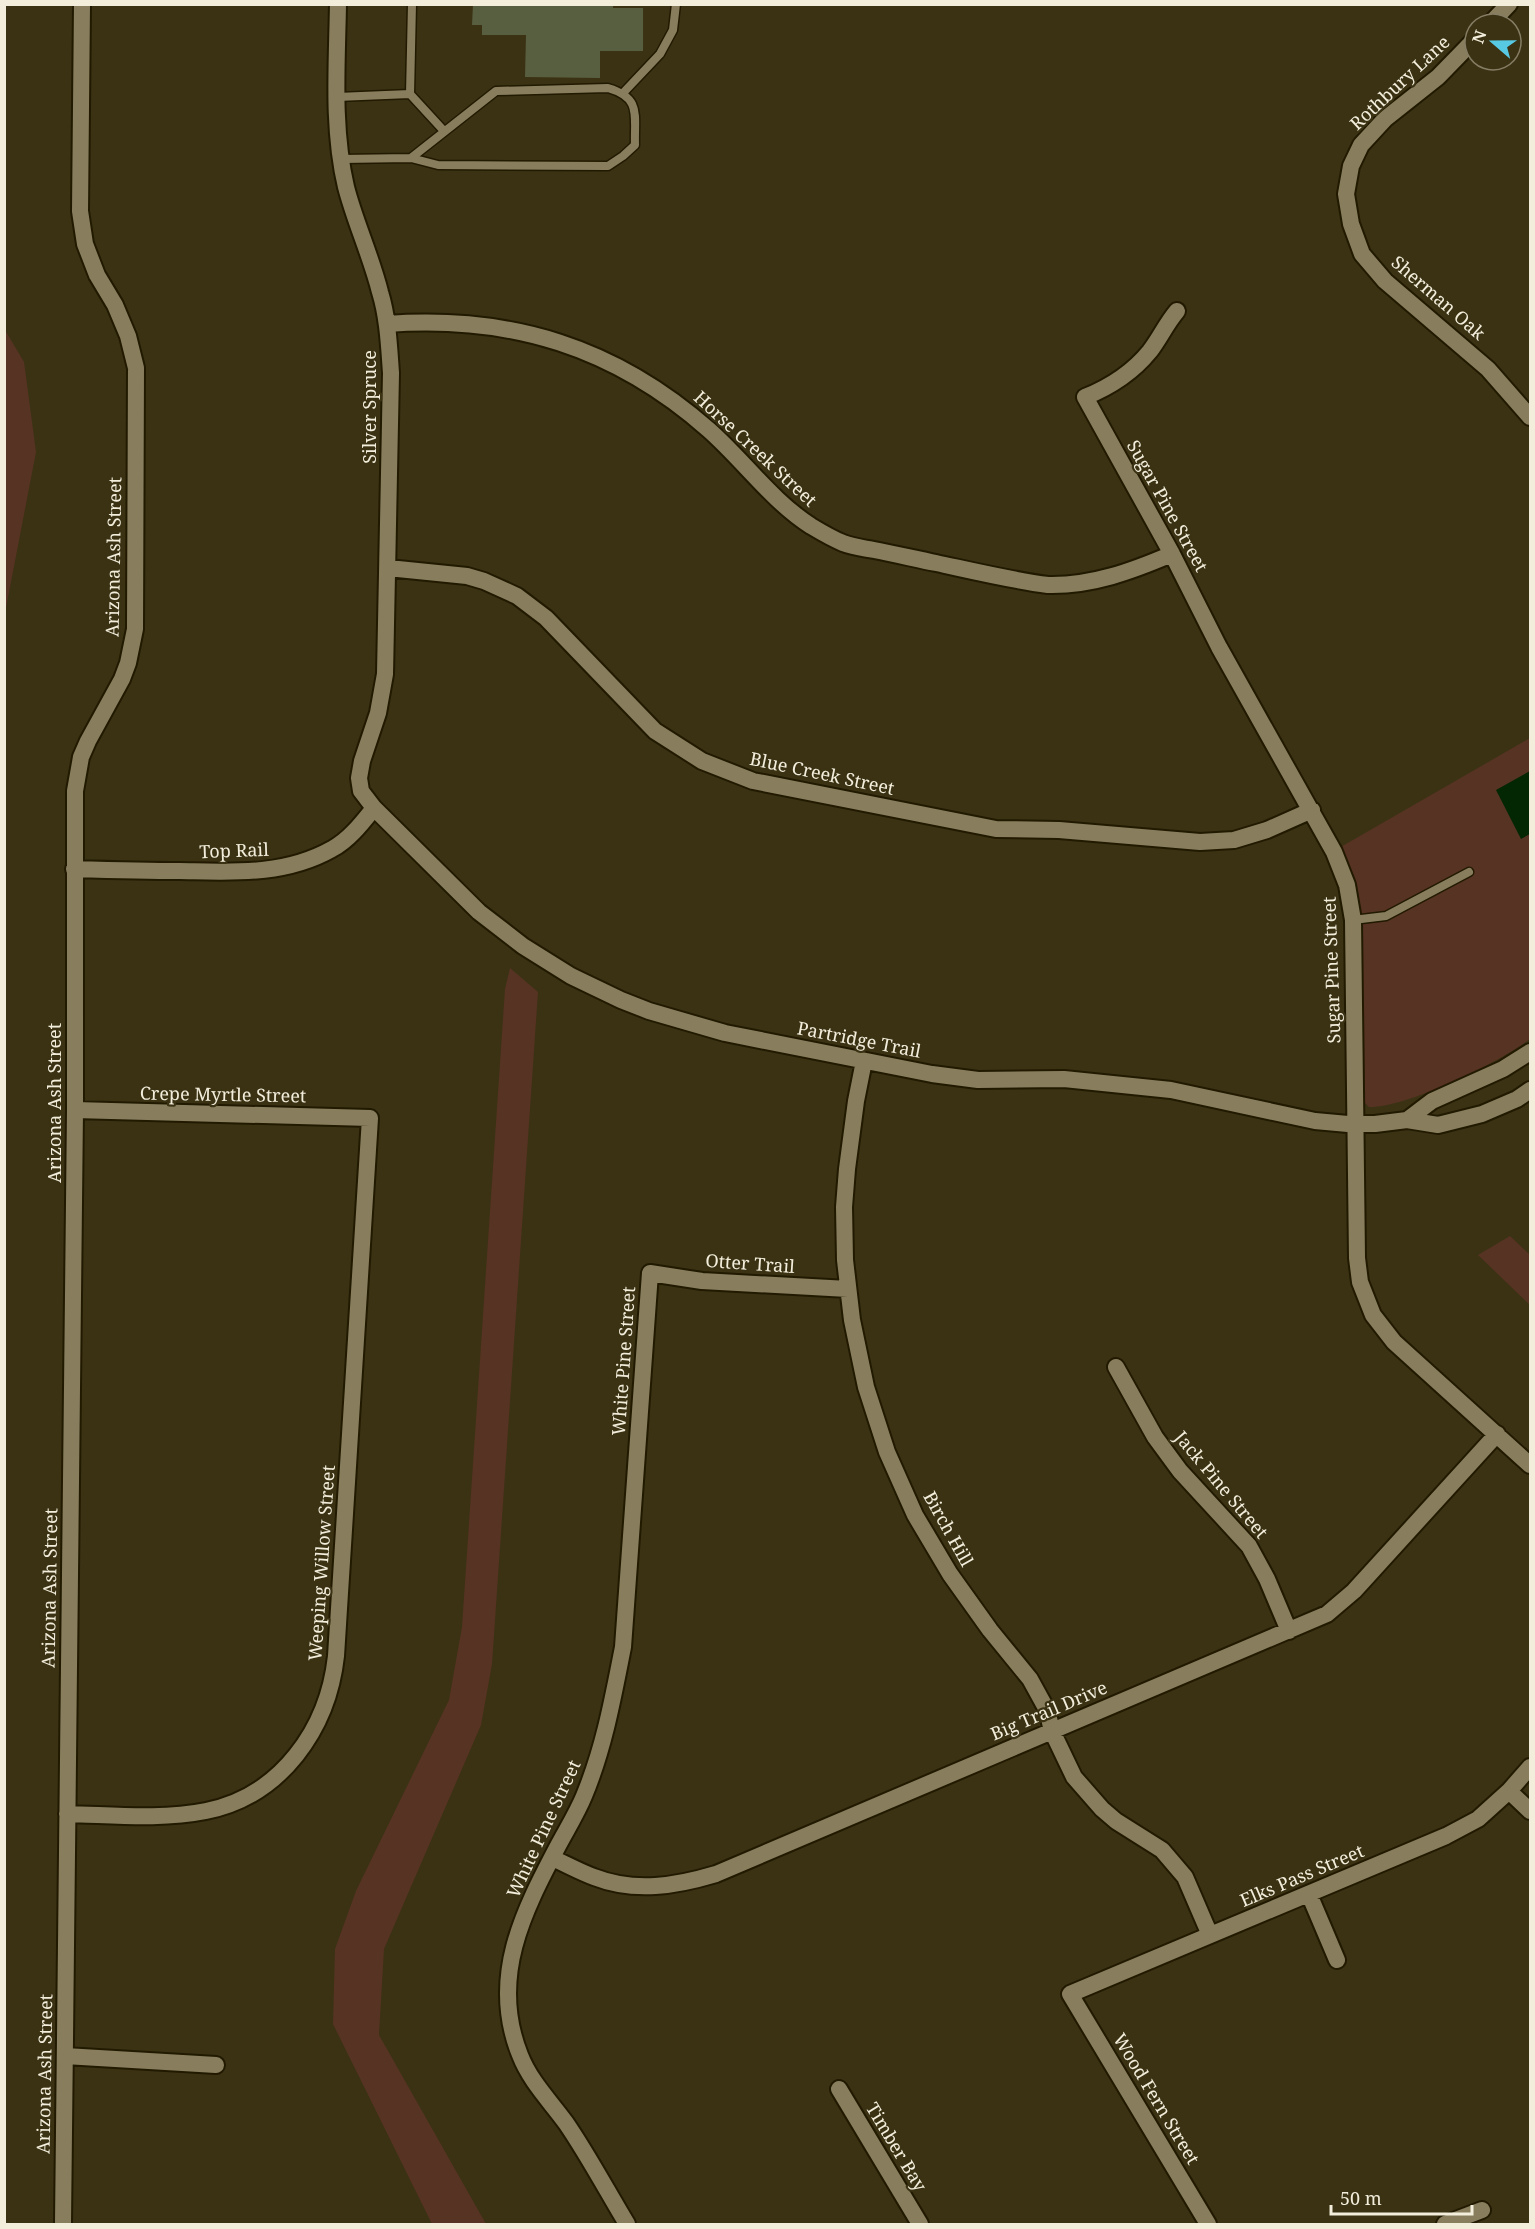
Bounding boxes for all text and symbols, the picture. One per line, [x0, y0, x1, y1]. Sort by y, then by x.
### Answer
north arrow [1463, 12, 1523, 72]
text: N [1466, 27, 1492, 47]
street label: Rothbury Lane [1344, 30, 1454, 135]
street label: Sherman Oak [1387, 250, 1491, 345]
street label: Silver Spruce [357, 350, 381, 464]
street label: Horse Creek Street [689, 385, 822, 512]
street label: Sugar Pine Street [1122, 435, 1214, 576]
street label: Arizona Ash Street [100, 477, 126, 637]
street label: Blue Creek Street [748, 746, 897, 800]
street label: Top Rail [199, 837, 270, 863]
street label: Sugar Pine Street [1316, 896, 1346, 1044]
street label: Partridge Trail [795, 1015, 924, 1063]
street label: Arizona Ash Street [42, 1023, 66, 1183]
street label: Crepe Myrtle Street [140, 1081, 306, 1107]
street label: Otter Trail [705, 1248, 796, 1278]
street label: White Pine Street [606, 1286, 640, 1436]
street label: Jack Pine Street [1169, 1425, 1274, 1543]
street label: Weeping Willow Street [302, 1464, 340, 1662]
street label: Birch Hill [918, 1487, 979, 1571]
street label: Arizona Ash Street [36, 1508, 62, 1668]
street label: Big Trail Drive [987, 1675, 1111, 1745]
street label: White Pine Street [501, 1756, 586, 1901]
street label: Elks Pass Street [1236, 1838, 1367, 1912]
street label: Arizona Ash Street [31, 1994, 57, 2154]
street label: Wood Fern Street [1108, 2029, 1205, 2168]
street label: Timber Bay [861, 2098, 933, 2196]
scale bar [1331, 2178, 1472, 2216]
text: 50 m [1340, 2186, 1382, 2210]

